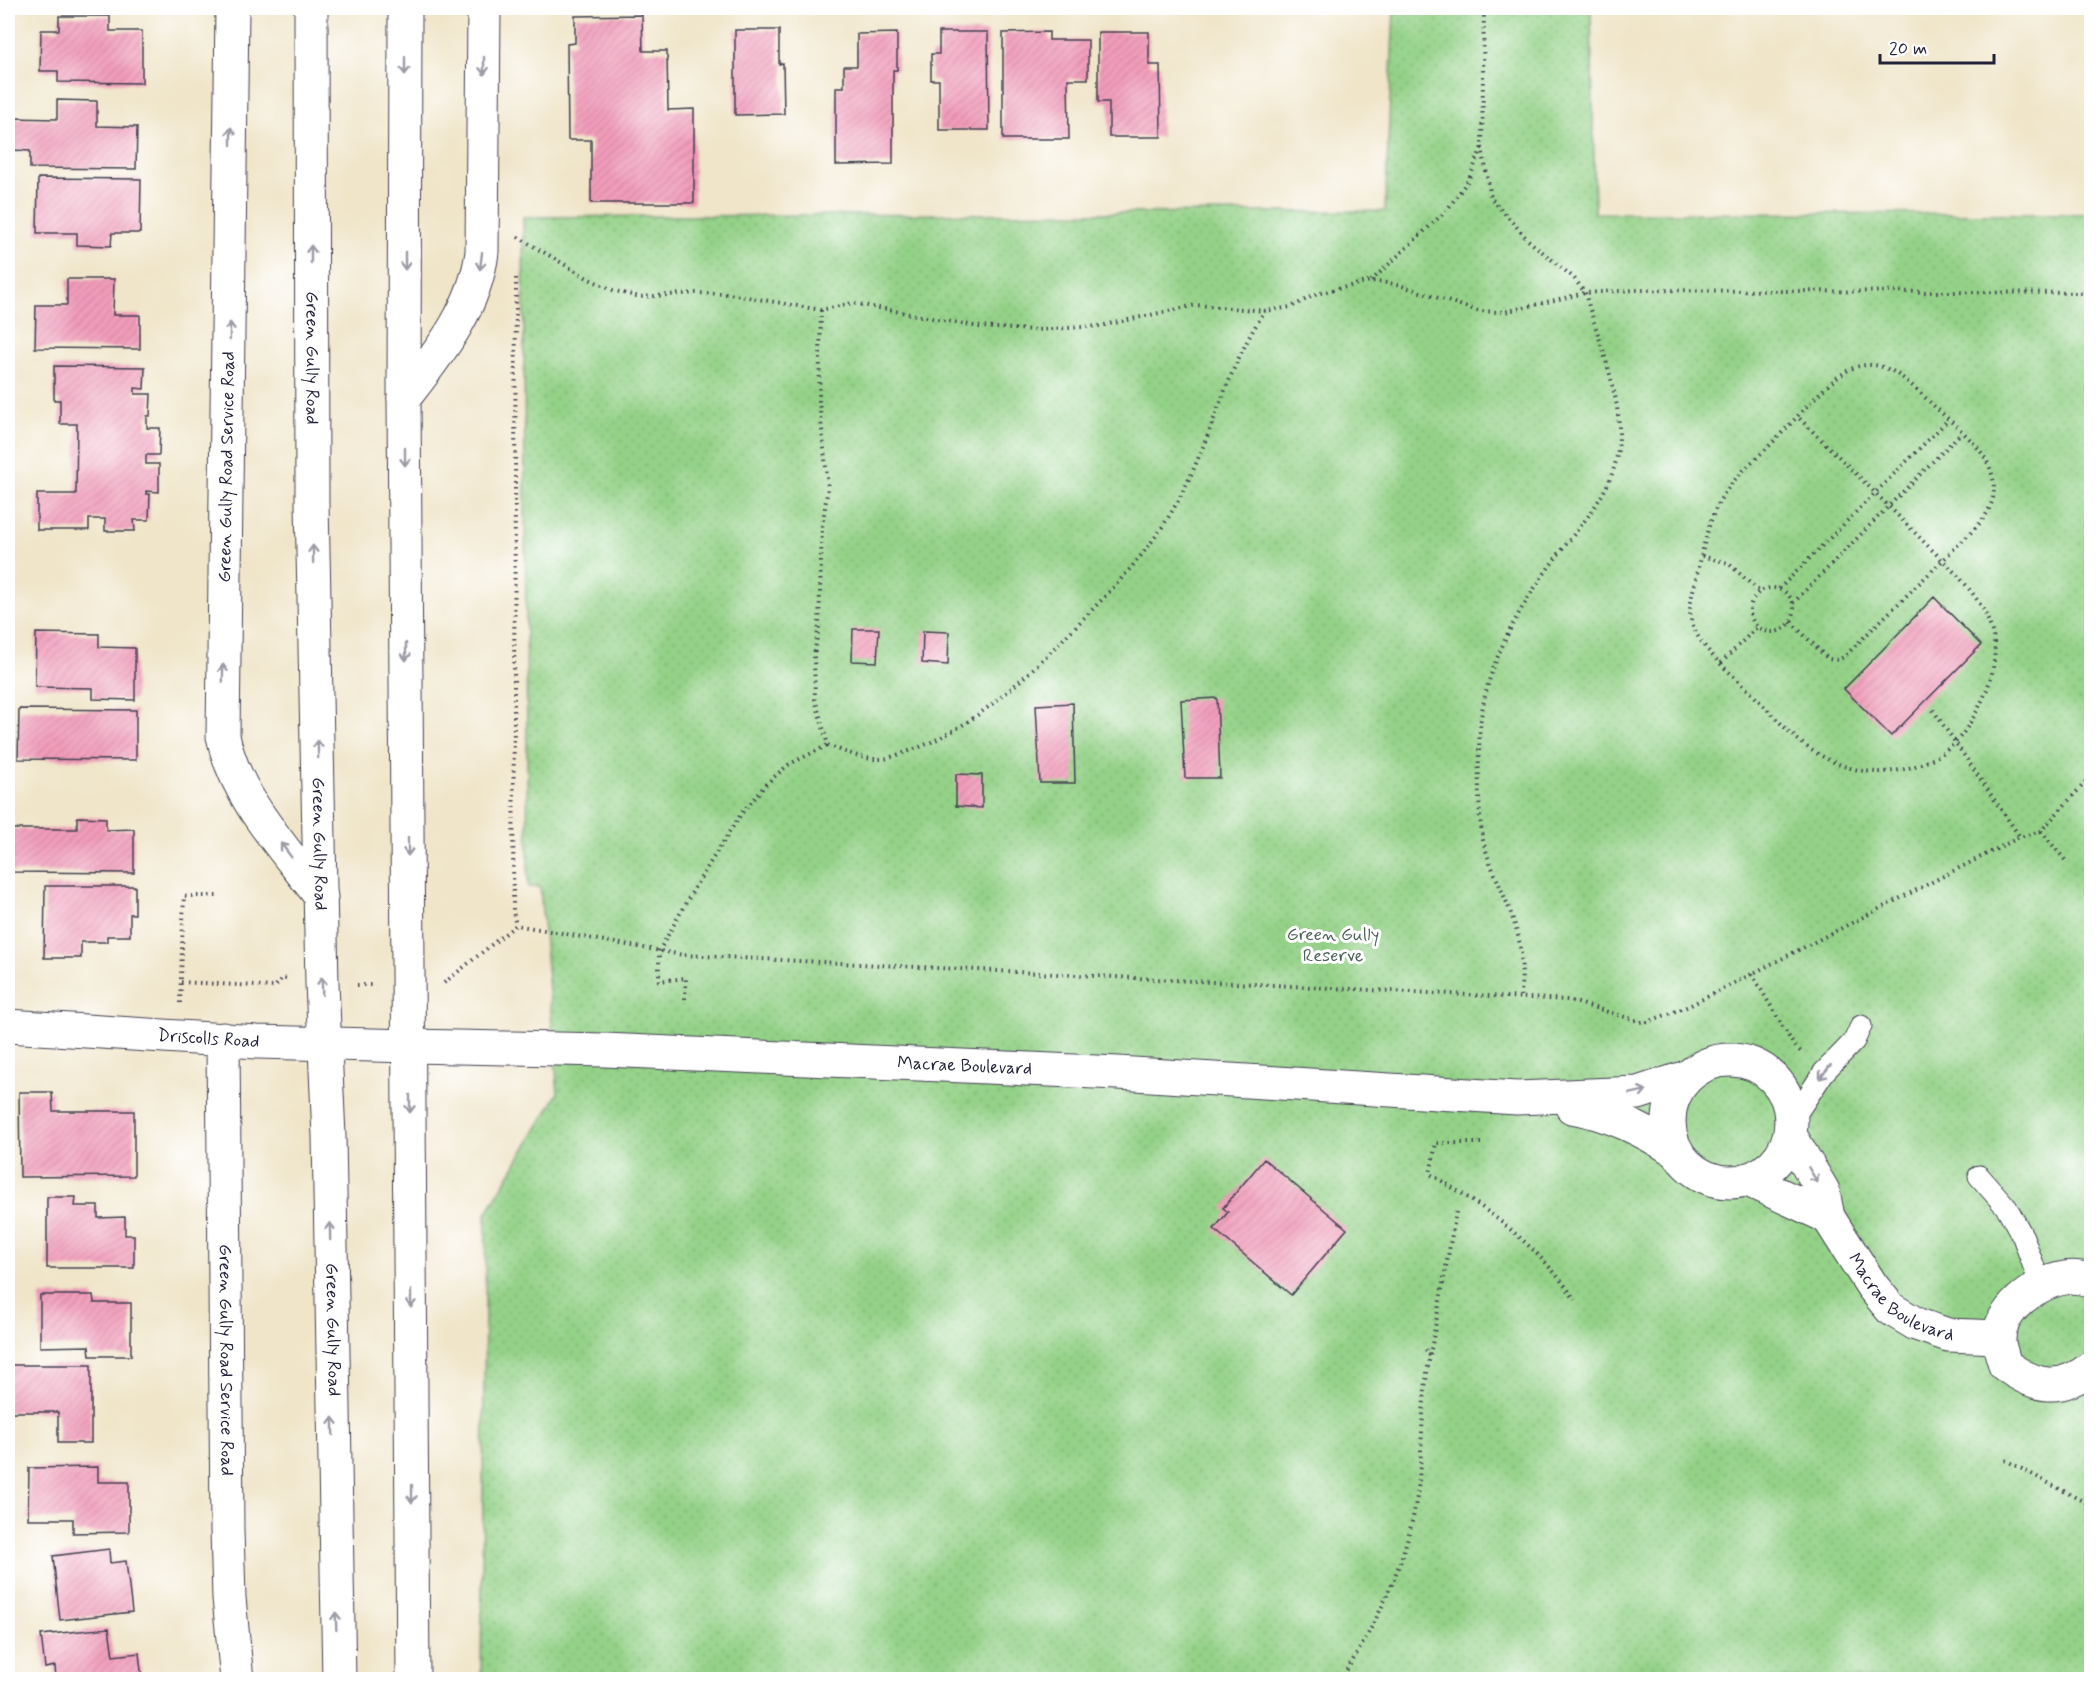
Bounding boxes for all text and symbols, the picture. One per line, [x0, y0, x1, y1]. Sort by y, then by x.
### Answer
scale bar [1880, 27, 1994, 65]
text: 20 m [1889, 37, 1927, 61]
one-way arrow [399, 55, 411, 75]
one-way arrow [478, 55, 490, 75]
one-way arrow [225, 127, 237, 147]
one-way arrow [305, 244, 317, 264]
one-way arrow [399, 250, 411, 270]
one-way arrow [475, 250, 486, 270]
street label: Green Gully Road [300, 291, 324, 425]
one-way arrow [224, 322, 235, 342]
street label: Green Gully Road Service Road [213, 351, 241, 583]
one-way arrow [399, 446, 411, 466]
one-way arrow [307, 544, 319, 564]
one-way arrow [400, 641, 412, 661]
one-way arrow [218, 664, 229, 684]
one-way arrow [312, 739, 323, 759]
street label: Green Gully Road [306, 777, 332, 911]
one-way arrow [402, 836, 414, 856]
one-way arrow [280, 843, 292, 859]
park label: Green Gully Reserve [1287, 923, 1379, 968]
one-way arrow [317, 976, 328, 996]
street label: Driscolls Road [157, 1024, 260, 1054]
street label: Macrae Boulevard [897, 1051, 1033, 1081]
one-way arrow [1819, 1064, 1832, 1080]
one-way arrow [1628, 1086, 1647, 1097]
one-way arrow [404, 1094, 416, 1114]
one-way arrow [1808, 1166, 1820, 1183]
one-way arrow [324, 1222, 336, 1242]
street label: Green Gully Road Service Road [213, 1244, 239, 1476]
street label: Macrae Boulevard [1842, 1249, 1954, 1347]
street label: Green Gully Road [319, 1263, 346, 1397]
one-way arrow [405, 1289, 417, 1309]
one-way arrow [327, 1417, 339, 1437]
one-way arrow [407, 1484, 418, 1504]
one-way arrow [331, 1612, 342, 1632]

